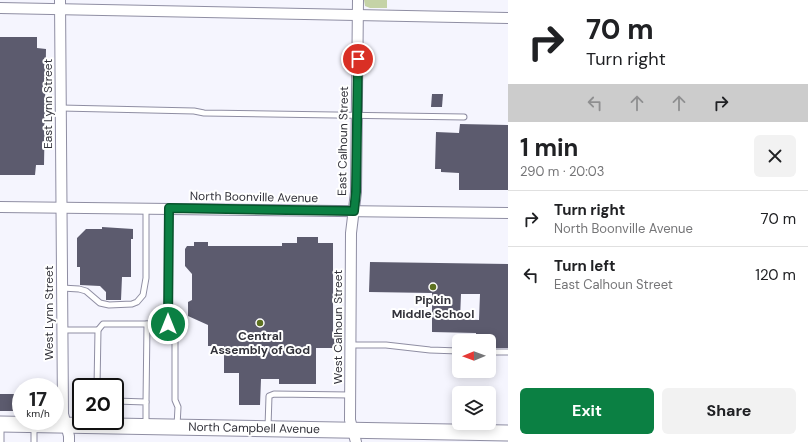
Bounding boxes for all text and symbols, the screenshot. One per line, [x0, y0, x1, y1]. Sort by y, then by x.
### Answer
text: 70 m [586, 11, 654, 48]
icon: right [520, 16, 572, 68]
pin [341, 42, 375, 76]
text: Turn right [586, 47, 666, 71]
icon: arrive [347, 48, 369, 70]
street label: East Lynn Street [40, 59, 56, 149]
street label: East Calhoun Street [334, 86, 352, 196]
icon: left [584, 92, 606, 114]
icon: ahead [626, 92, 648, 114]
icon: ahead [668, 92, 690, 114]
icon: right [710, 92, 732, 114]
text: 1 min [520, 132, 578, 163]
button: close [754, 135, 796, 177]
text: 290 m · 20:03 [520, 163, 604, 180]
street label: North Boonville Avenue [190, 188, 318, 206]
text: Turn right [554, 200, 625, 220]
icon: right [520, 208, 542, 230]
text: 70 m [761, 209, 796, 229]
text: North Boonville Avenue [554, 220, 693, 237]
text: Turn left [554, 256, 615, 276]
icon: left [520, 264, 542, 286]
street label: West Lynn Street [41, 265, 57, 360]
text: 120 m [755, 265, 796, 285]
street label: West Calhoun Street [330, 270, 346, 384]
text: East Calhoun Street [554, 276, 673, 293]
marker: Pipkin Middle School [428, 282, 438, 292]
place label: Pipkin Middle School [392, 292, 474, 322]
position arrow [147, 303, 189, 345]
marker: Central Assembly of God [255, 318, 265, 328]
place label: Central Assembly of God [210, 328, 310, 358]
north arrow [452, 334, 496, 378]
map controls [452, 334, 496, 430]
speed limit sign: 20 [72, 378, 124, 430]
text: 17 [29, 386, 47, 412]
button: layers [452, 386, 496, 430]
button: Exit [520, 388, 654, 434]
button: Share [662, 388, 796, 434]
text: km/h [26, 407, 50, 420]
street label: North Campbell Avenue [188, 419, 320, 437]

